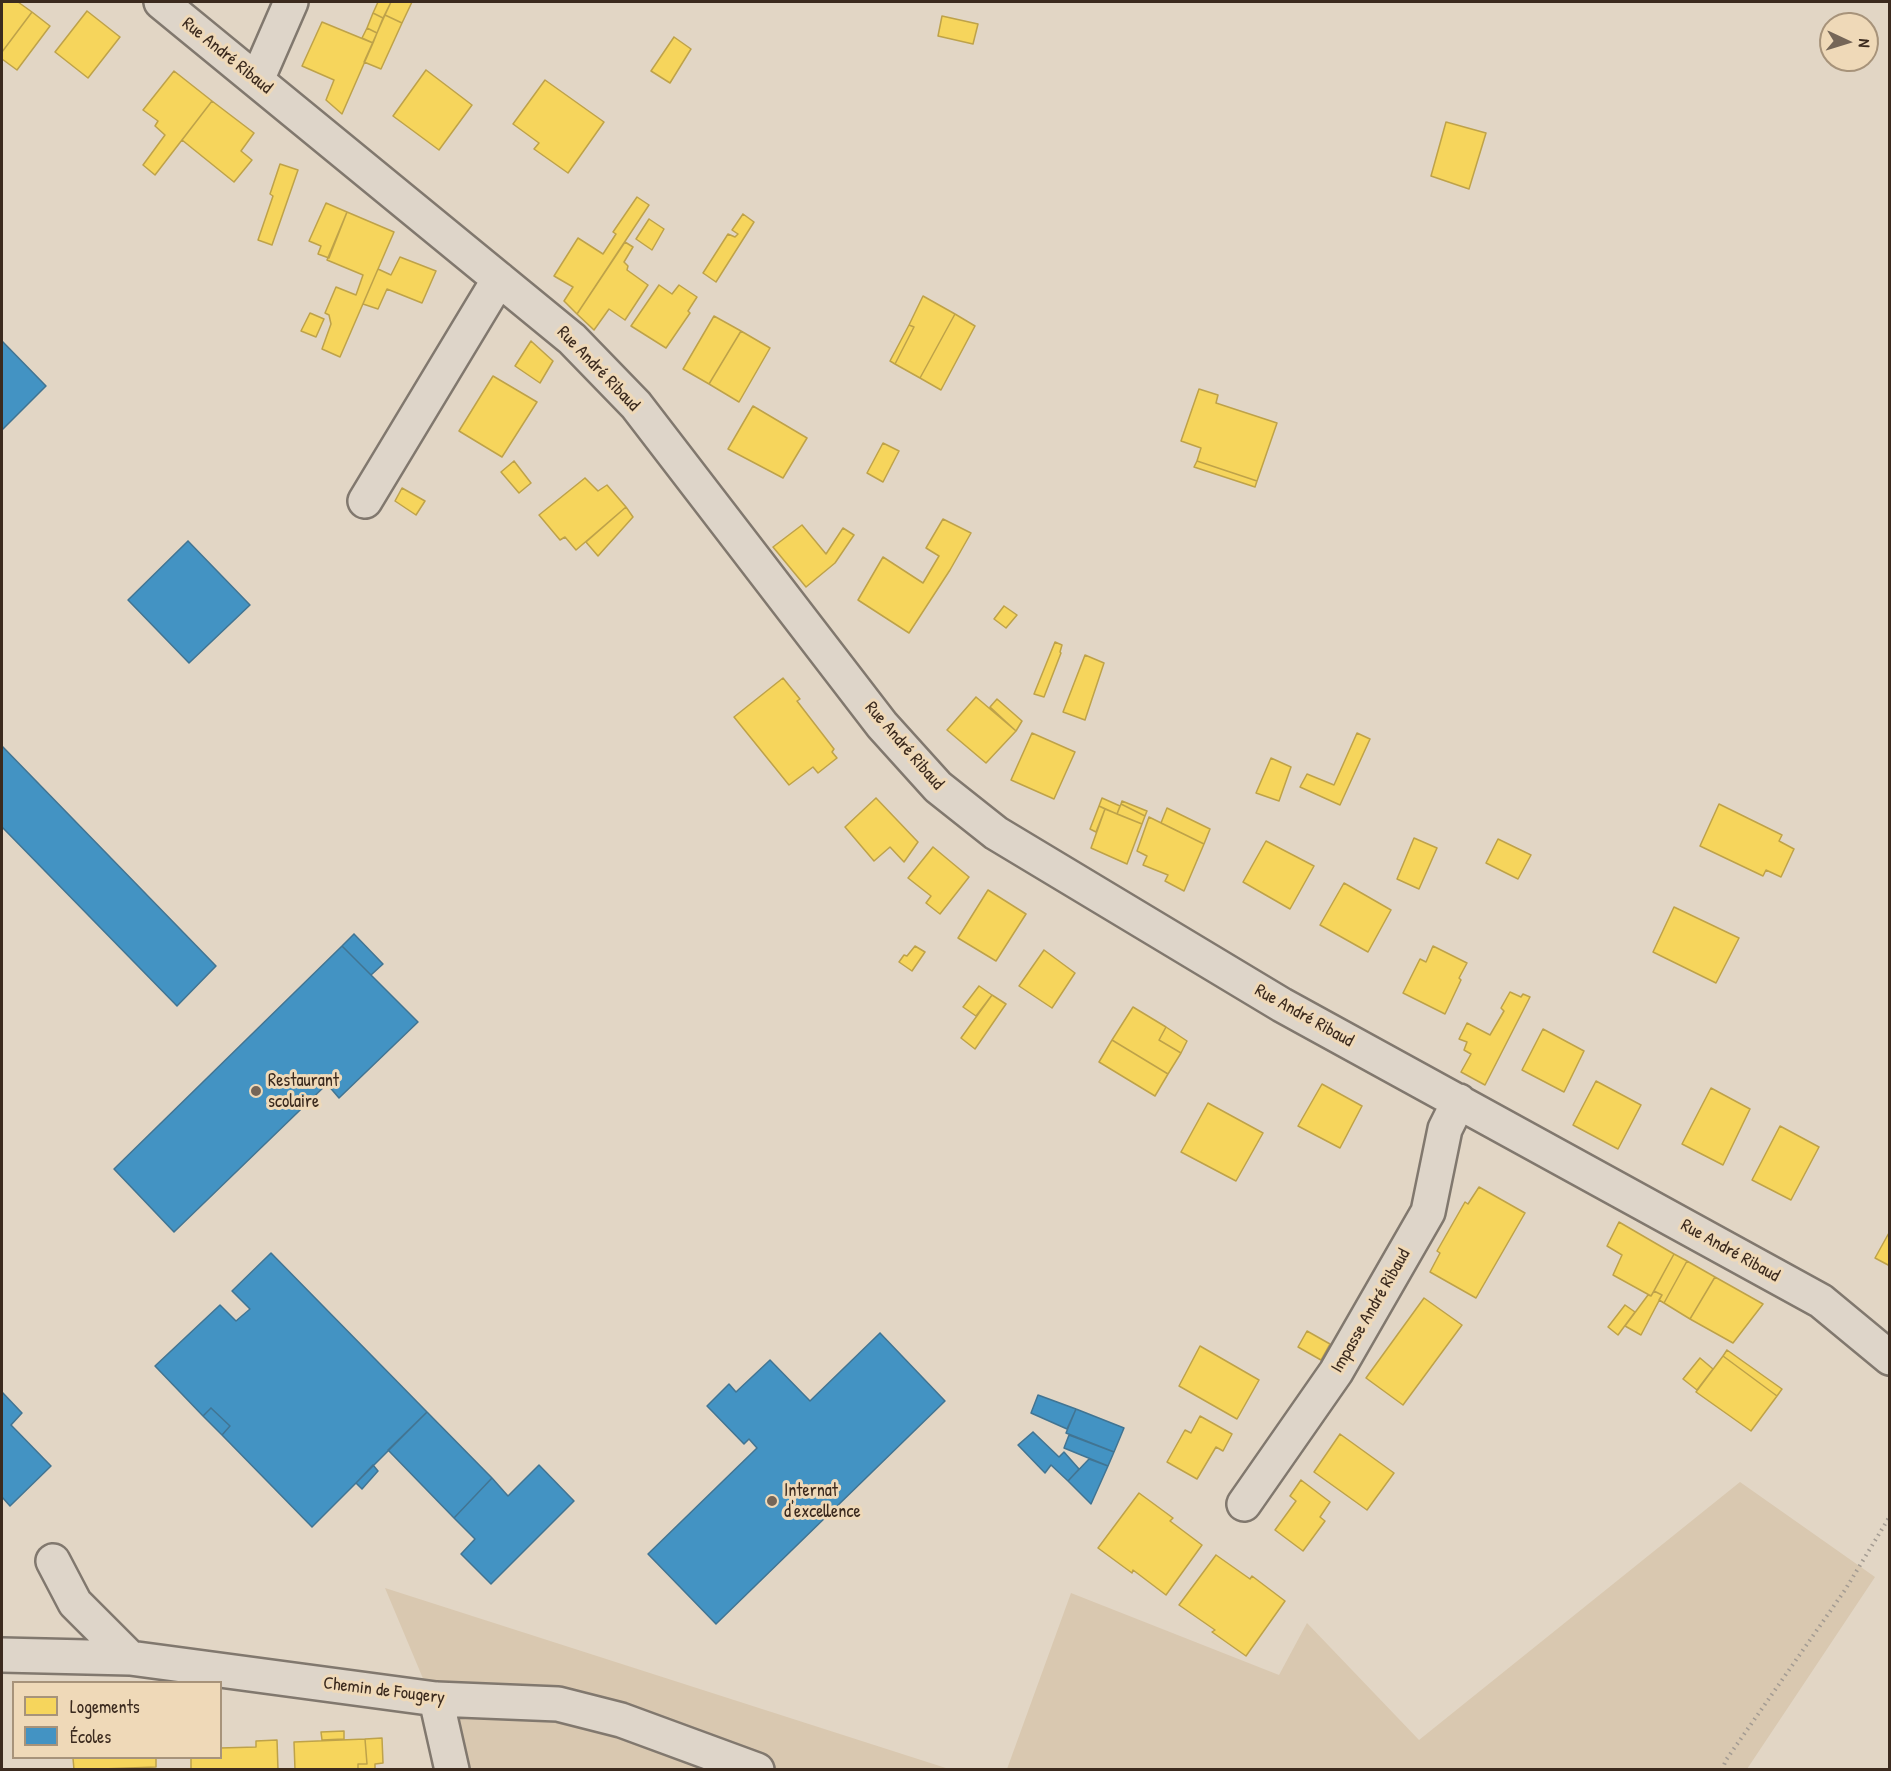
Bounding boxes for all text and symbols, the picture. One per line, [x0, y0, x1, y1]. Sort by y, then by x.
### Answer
north arrow [1819, 12, 1879, 72]
street label: Rue André Ribaud [178, 13, 276, 99]
text: N [1854, 38, 1876, 48]
street label: Rue André Ribaud [552, 322, 644, 416]
street label: Rue André Ribaud [860, 698, 948, 794]
street label: Rue André Ribaud [1251, 980, 1357, 1052]
place label: Restaurant scolaire [268, 1070, 339, 1112]
marker: Restaurant scolaire [249, 1084, 263, 1098]
street label: Rue André Ribaud [1677, 1215, 1783, 1287]
street label: Impasse André Ribaud [1327, 1245, 1415, 1377]
place label: Internat d'excellence [784, 1480, 861, 1522]
marker: Internat d'excellence [765, 1494, 779, 1508]
street label: Chemin de Fougery [322, 1673, 446, 1709]
legend [12, 1681, 222, 1759]
text: Logements [70, 1694, 140, 1719]
text: Écoles [70, 1724, 111, 1749]

